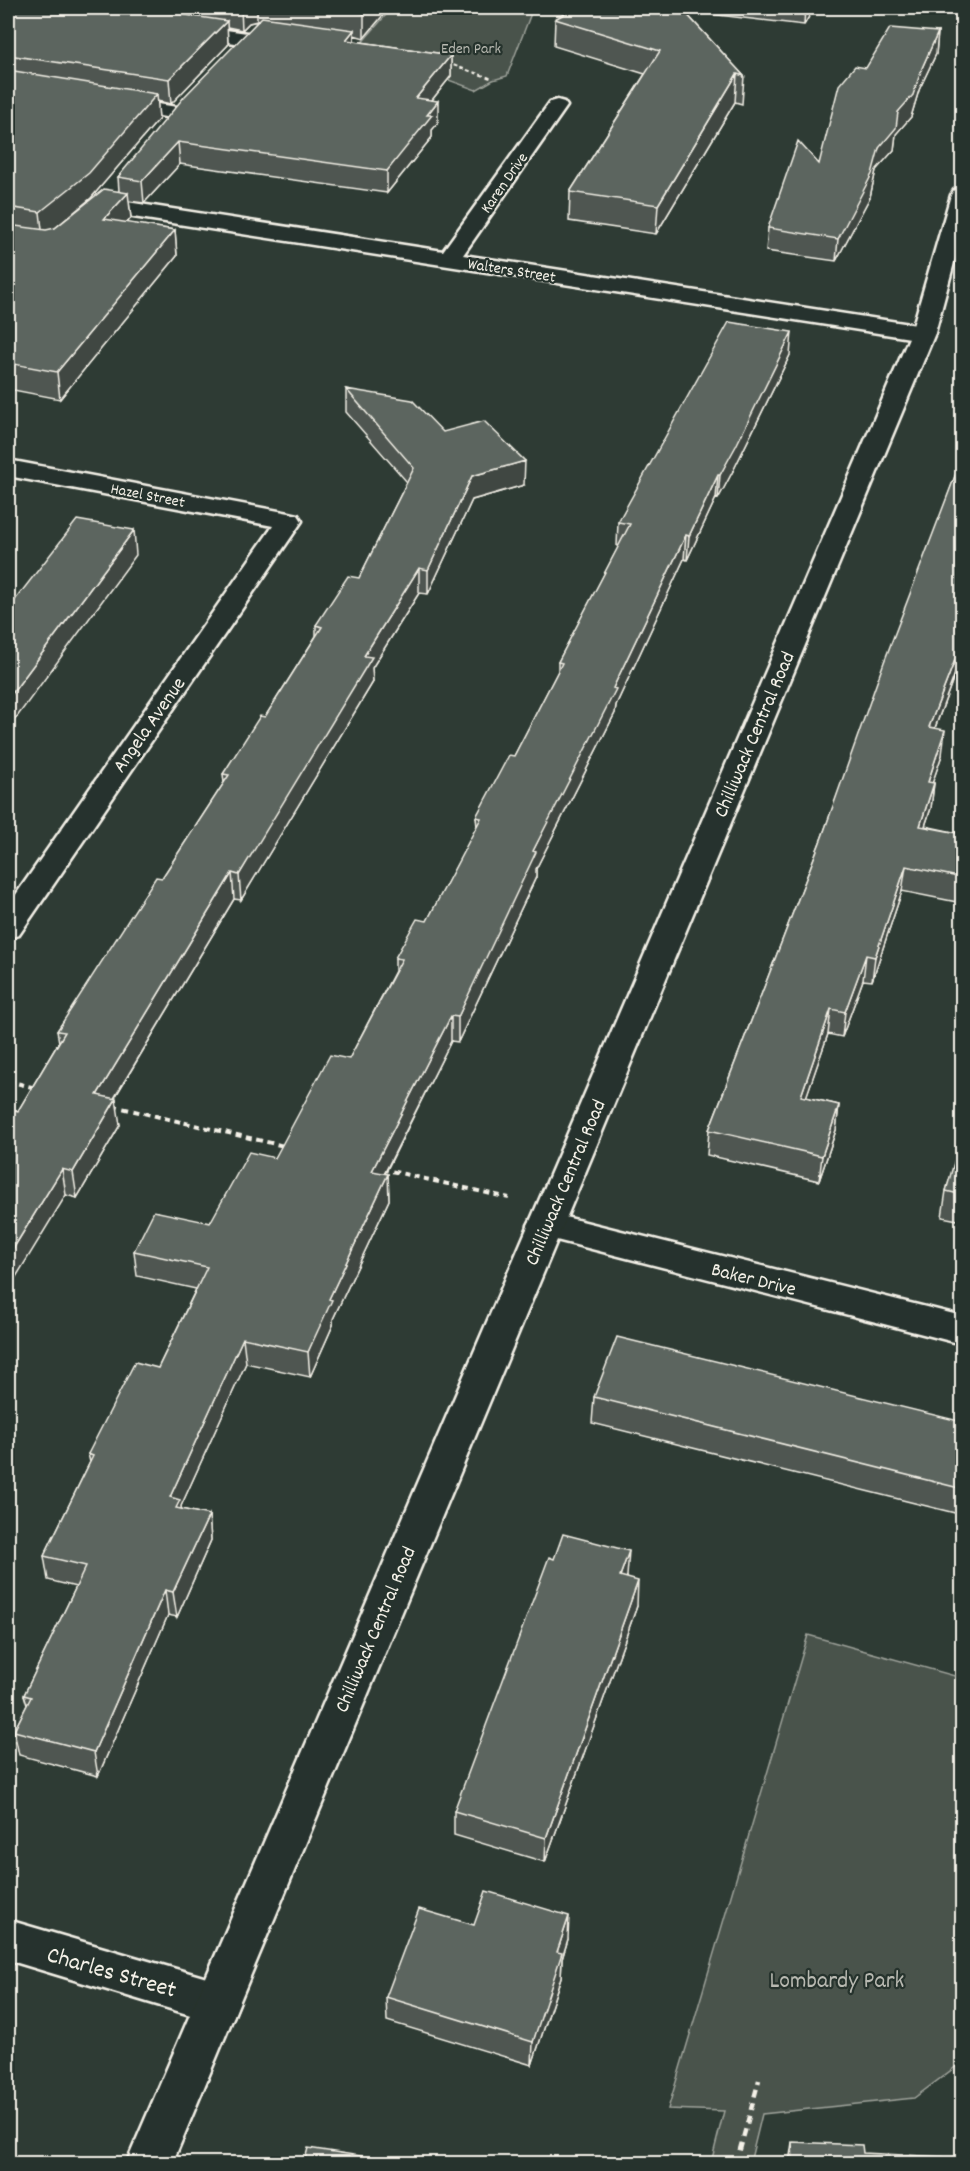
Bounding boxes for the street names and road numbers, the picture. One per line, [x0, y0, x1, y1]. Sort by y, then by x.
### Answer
street label: Karen Drive [476, 148, 534, 219]
street label: Walters Street [466, 253, 557, 290]
street label: Hazel Street [108, 478, 187, 515]
street label: Chilliwack Central Road [708, 648, 803, 822]
street label: Angela Avenue [107, 672, 194, 779]
street label: Chilliwack Central Road [519, 1096, 614, 1270]
street label: Baker Drive [708, 1257, 799, 1305]
street label: Chilliwack Central Road [329, 1543, 424, 1717]
street label: Charles Street [42, 1939, 180, 2009]

